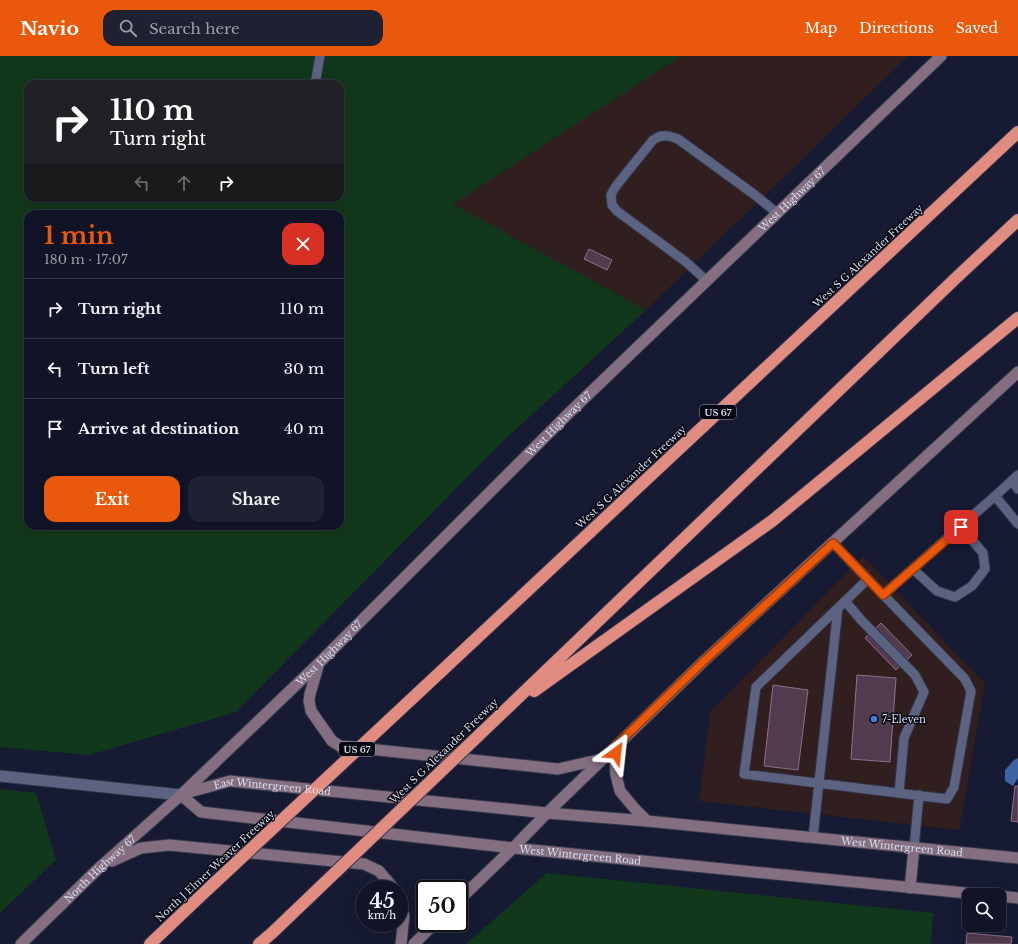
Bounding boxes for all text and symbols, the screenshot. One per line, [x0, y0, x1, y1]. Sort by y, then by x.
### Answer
search box [103, 10, 383, 46]
text: Navio [20, 17, 79, 40]
icon: search [117, 17, 139, 39]
text: Search here [149, 19, 240, 38]
text: Map [805, 19, 837, 37]
text: Directions [859, 19, 934, 37]
text: Saved [956, 19, 998, 37]
text: 110 m [110, 93, 194, 128]
icon: right [44, 96, 96, 148]
text: Turn right [110, 128, 206, 150]
street label: West Highway 67 [755, 164, 829, 235]
icon: left [131, 172, 153, 194]
icon: ahead [173, 172, 195, 194]
icon: right [215, 172, 237, 194]
street label: West S G Alexander Freeway [809, 201, 926, 311]
text: 1 min [44, 221, 114, 250]
button: close [282, 223, 324, 265]
text: 180 m · 17:07 [44, 251, 128, 268]
icon: right [44, 298, 66, 320]
text: Turn right [78, 299, 161, 318]
text: 110 m [280, 299, 324, 318]
icon: left [44, 358, 66, 380]
text: Turn left [78, 359, 149, 378]
text: 30 m [284, 359, 324, 378]
street label: West Highway 67 [522, 388, 595, 460]
road number: US 67 [700, 405, 736, 419]
icon: arrive [44, 418, 66, 440]
text: Arrive at destination [78, 419, 239, 438]
text: 40 m [284, 419, 324, 438]
street label: West S G Alexander Freeway [572, 422, 689, 532]
button: Exit [44, 476, 180, 522]
button: Share [188, 476, 324, 522]
pin [944, 510, 978, 544]
icon: arrive [950, 516, 972, 538]
street label: West Highway 67 [293, 617, 365, 689]
street label: West S G Alexander Freeway [386, 695, 501, 807]
place label: 7-Eleven [882, 713, 926, 726]
marker: 7-Eleven [869, 714, 879, 724]
position arrow [595, 732, 637, 774]
road number: US 67 [339, 742, 375, 756]
street label: East Wintergreen Road [212, 775, 332, 798]
street label: North J Elmer Weaver Freeway [153, 807, 278, 925]
street label: North Highway 67 [61, 831, 139, 905]
street label: West Wintergreen Road [840, 834, 964, 859]
street label: West Wintergreen Road [518, 842, 642, 867]
speed limit sign: 50 [416, 880, 468, 932]
map controls [962, 888, 1006, 932]
button: search [962, 888, 1006, 932]
text: 45 [369, 889, 395, 913]
text: km/h [368, 909, 396, 922]

